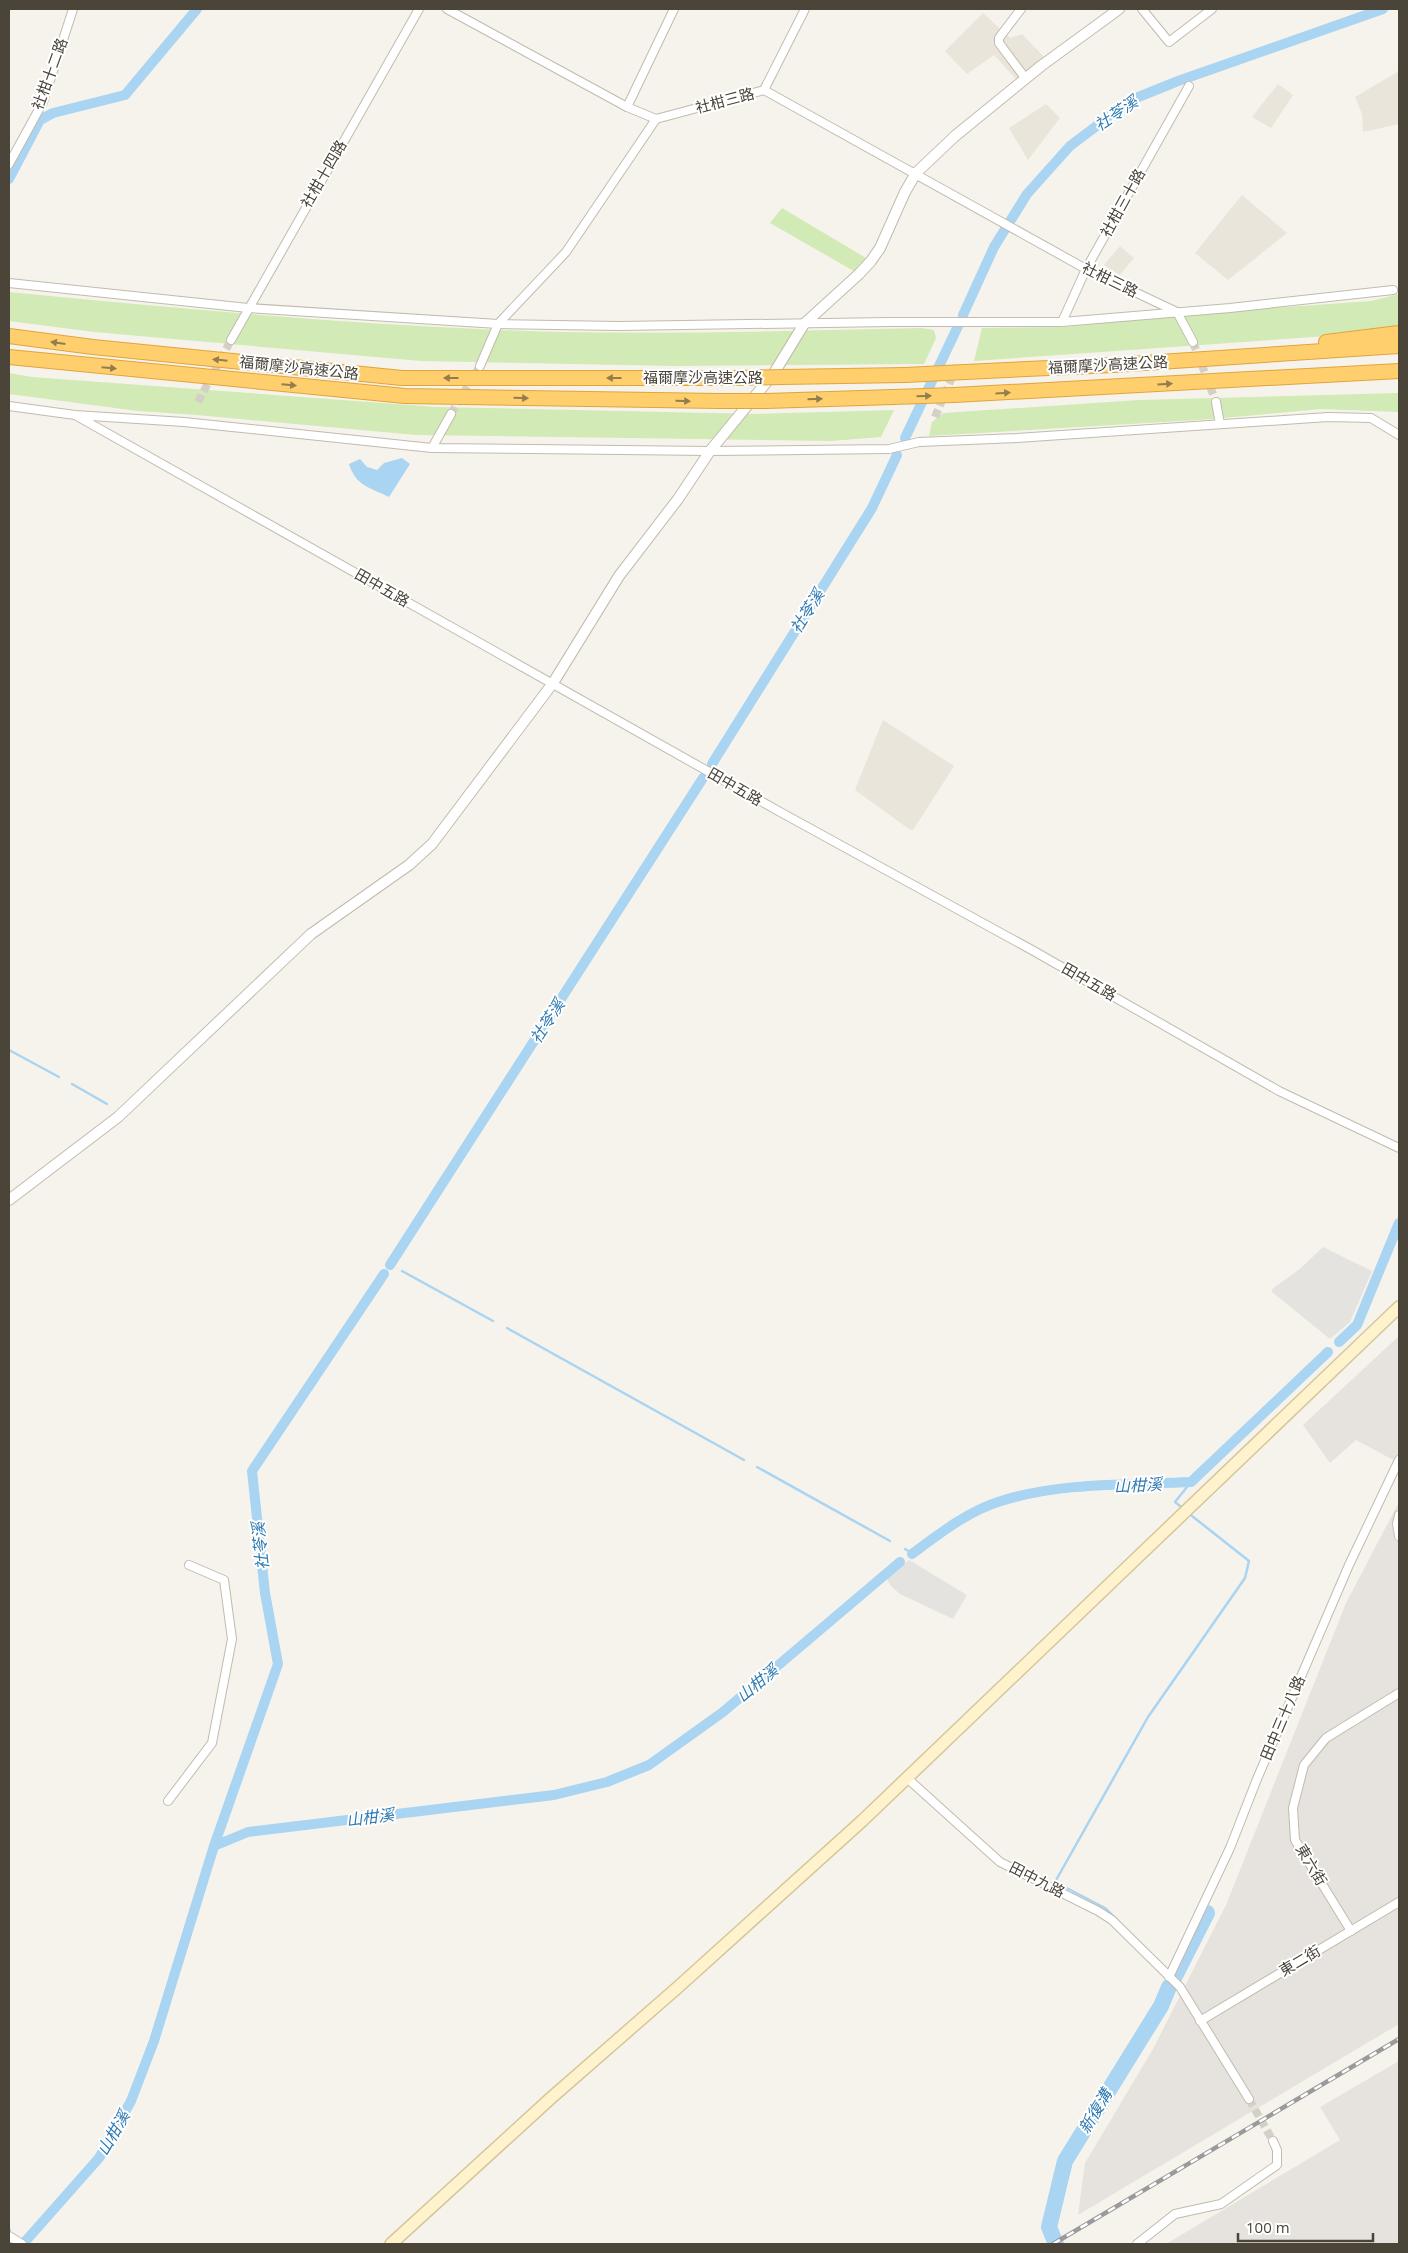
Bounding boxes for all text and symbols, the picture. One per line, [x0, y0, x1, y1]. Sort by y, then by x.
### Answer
street label: 社柑十二路 [27, 35, 71, 112]
street label: 社柑三路 [693, 83, 756, 117]
water label: 社苓溪 [1090, 89, 1144, 136]
street label: 社柑十四路 [296, 136, 351, 211]
street label: 社柑三十路 [1095, 165, 1149, 240]
street label: 社柑三路 [1079, 257, 1142, 301]
one-way arrow [50, 339, 66, 347]
street label: 福爾摩沙高速公路 [238, 351, 360, 383]
street label: 福爾摩沙高速公路 [1047, 351, 1168, 377]
one-way arrow [211, 356, 227, 364]
one-way arrow [102, 364, 118, 372]
street label: 福爾摩沙高速公路 [643, 367, 763, 387]
one-way arrow [443, 374, 459, 382]
one-way arrow [606, 374, 622, 382]
one-way arrow [1158, 380, 1174, 388]
one-way arrow [281, 381, 297, 389]
one-way arrow [995, 388, 1011, 396]
one-way arrow [916, 392, 932, 400]
one-way arrow [513, 394, 529, 402]
one-way arrow [807, 395, 823, 403]
one-way arrow [675, 397, 691, 405]
street label: 田中五路 [352, 563, 413, 611]
water label: 社苓溪 [785, 583, 830, 637]
street label: 田中五路 [705, 762, 766, 810]
street label: 田中五路 [1059, 957, 1120, 1005]
water label: 社苓溪 [525, 993, 570, 1047]
water label: 山柑溪 [1113, 1473, 1165, 1497]
water label: 社苓溪 [246, 1519, 273, 1571]
water label: 山柑溪 [732, 1658, 784, 1707]
street label: 田中三十八路 [1255, 1672, 1309, 1763]
water label: 山柑溪 [345, 1803, 397, 1831]
street label: 東六街 [1292, 1840, 1332, 1889]
street label: 田中九路 [1006, 1857, 1069, 1902]
street label: 東二街 [1275, 1940, 1324, 1980]
water label: 新復溝 [1073, 2083, 1118, 2137]
water label: 山柑溪 [91, 2105, 136, 2159]
scale bar [1238, 2210, 1373, 2242]
text: 100 m [1246, 2217, 1290, 2237]

